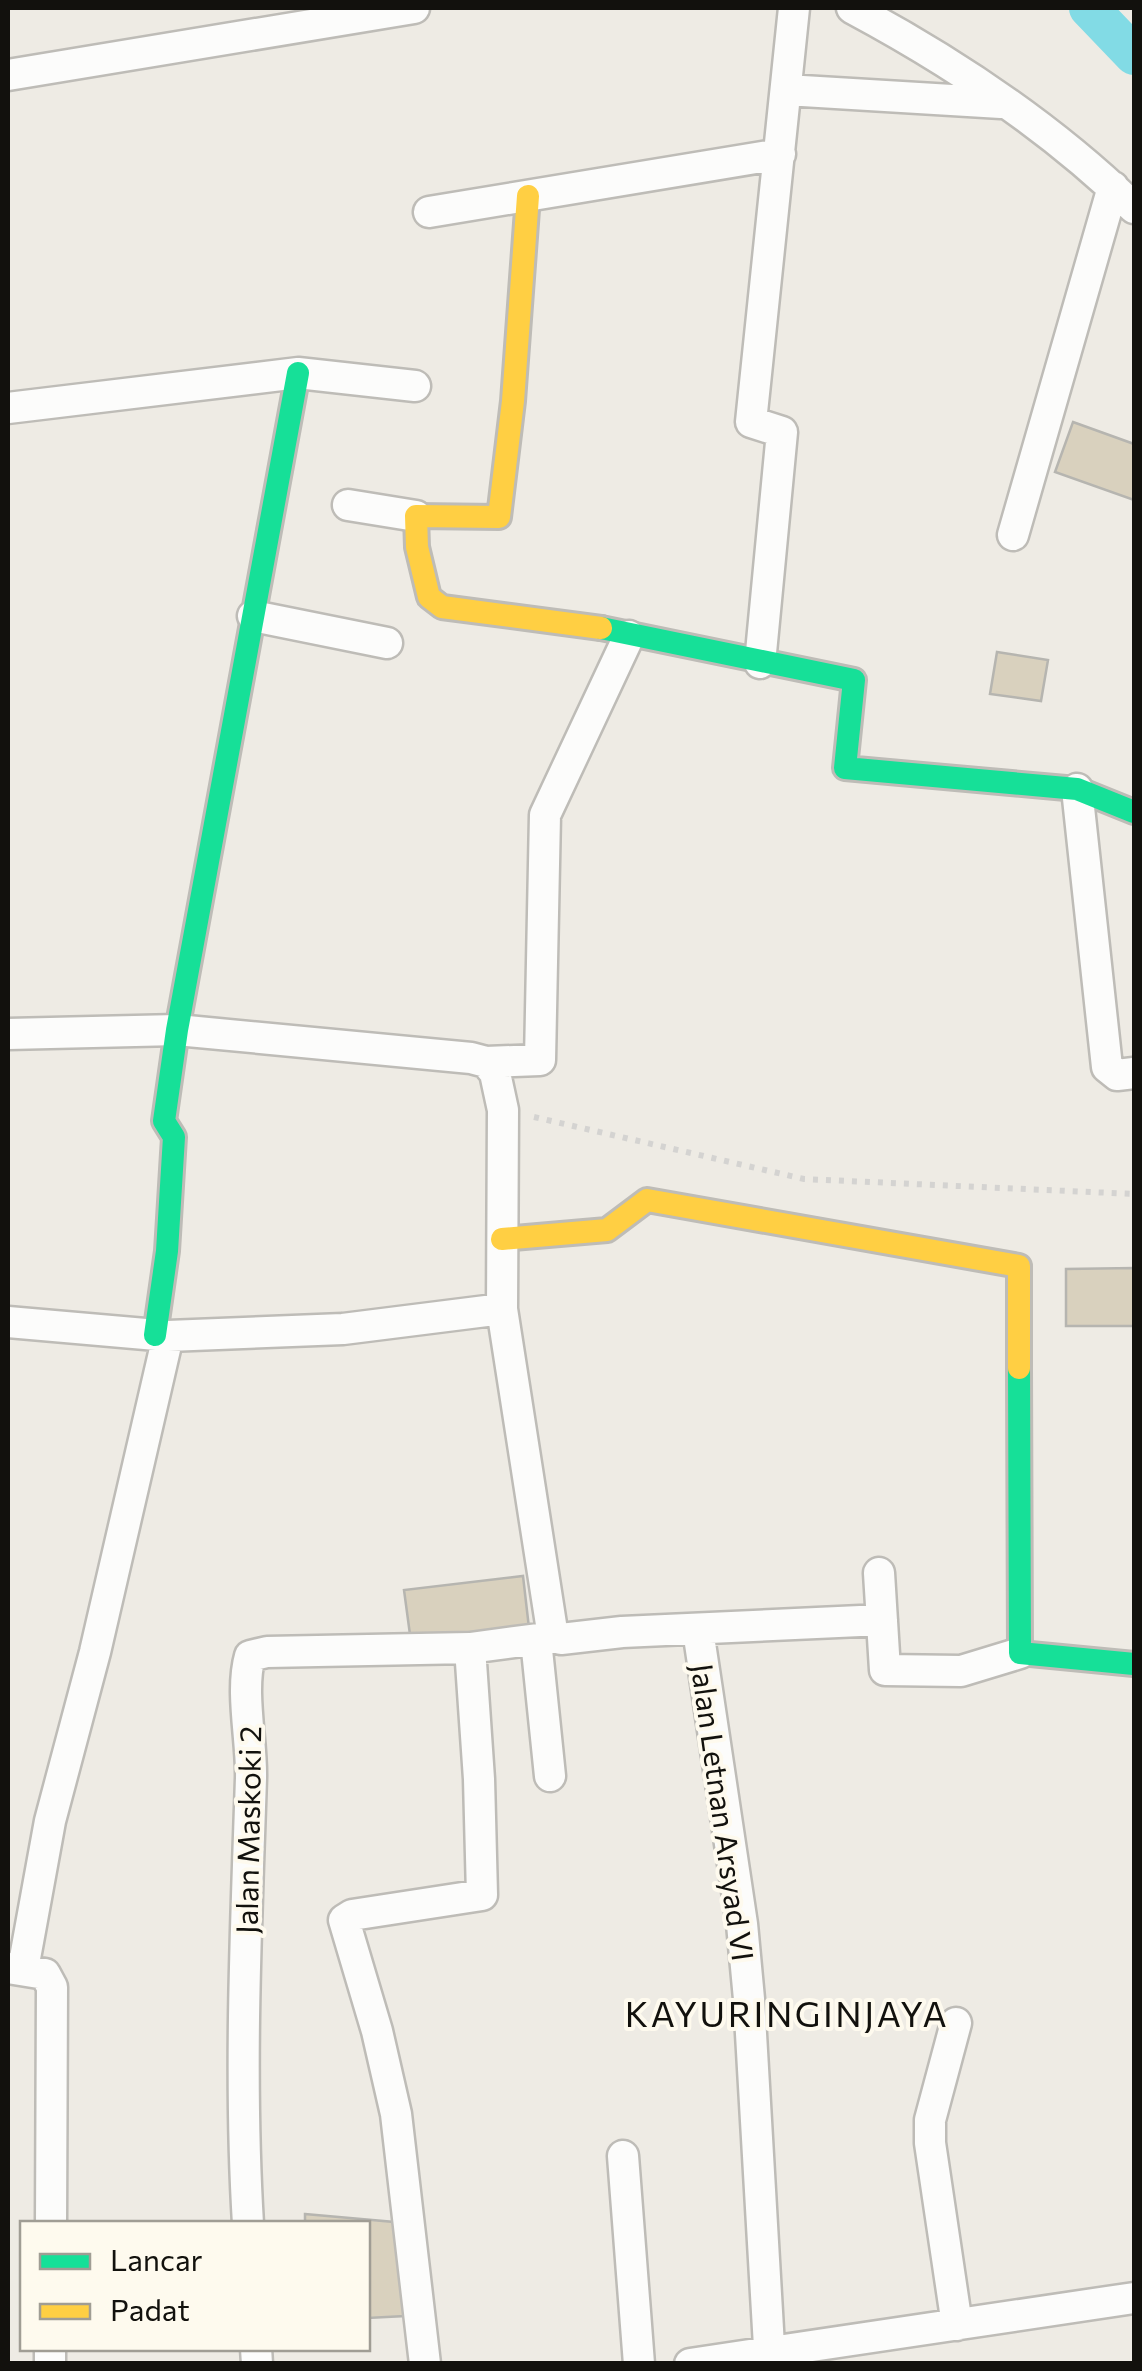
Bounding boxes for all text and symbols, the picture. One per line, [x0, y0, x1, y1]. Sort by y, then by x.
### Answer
street label: Jalan Letnan Arsyad VI [685, 1661, 763, 1963]
street label: Jalan Maskoki 2 [227, 1726, 267, 1934]
district label: KAYURINGINJAYA [625, 1991, 949, 2034]
legend [20, 2221, 370, 2351]
text: Lancar [110, 2240, 203, 2277]
text: Padat [110, 2290, 190, 2327]

